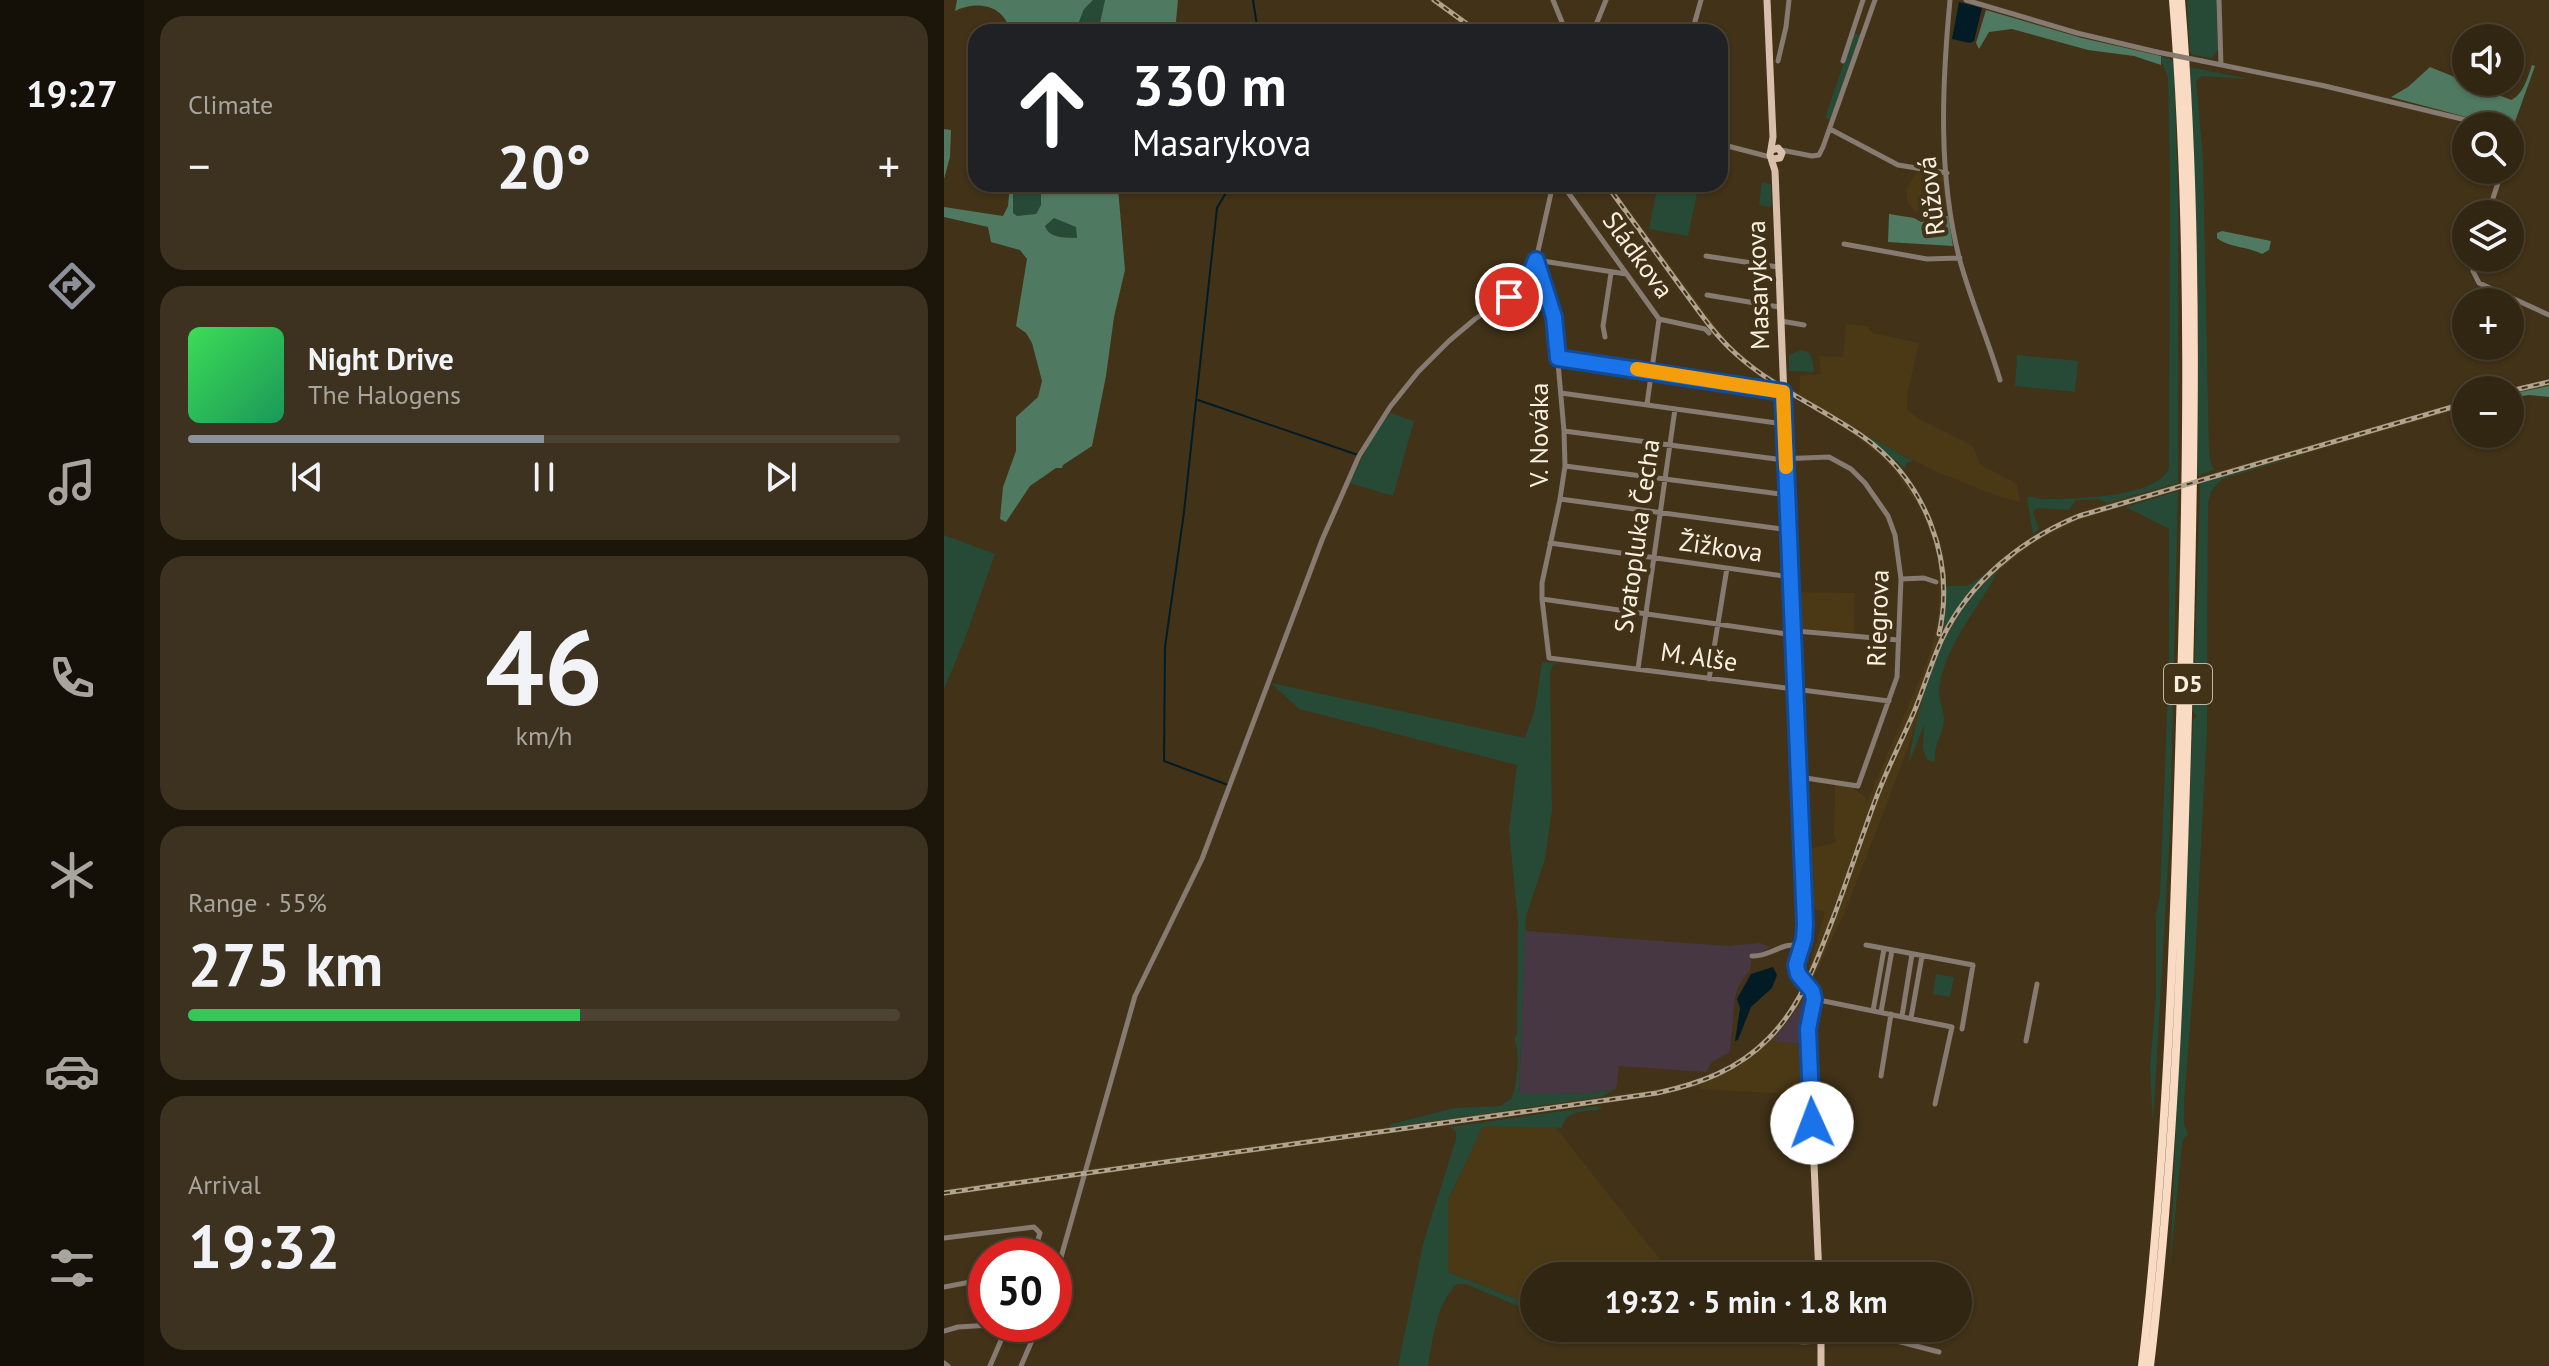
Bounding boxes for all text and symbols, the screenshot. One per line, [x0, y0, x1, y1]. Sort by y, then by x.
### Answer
map controls [2452, 24, 2524, 448]
button: sound [2452, 24, 2524, 96]
text: 330 m [1132, 49, 1287, 121]
icon: ahead [1000, 56, 1104, 160]
text: 19:27 [26, 70, 118, 117]
text: Climate [188, 88, 273, 121]
button: search [2452, 112, 2524, 184]
text: Masarykova [1132, 119, 1311, 166]
text: 20° [497, 127, 591, 205]
text: − [188, 137, 210, 194]
text: + [878, 137, 900, 194]
street label: Růžová [1909, 155, 1952, 238]
button: layers [2452, 200, 2524, 272]
street label: Sládkova [1596, 205, 1681, 305]
street label: Masarykova [1739, 220, 1776, 350]
icon: directions [44, 258, 100, 314]
pin [1475, 263, 1543, 331]
icon: arrive [1487, 275, 1531, 319]
button: + [2452, 288, 2524, 360]
text: Night Drive [308, 339, 454, 378]
button: − [2452, 376, 2524, 448]
text: The Halogens [308, 378, 461, 411]
street label: V. Nováka [1522, 383, 1555, 488]
street label: Svatopluka Čecha [1607, 437, 1666, 635]
icon: music [44, 454, 100, 510]
icon: previous [285, 455, 329, 499]
icon: pause [522, 455, 566, 499]
icon: next [759, 455, 803, 499]
street label: Žižkova [1677, 524, 1765, 569]
street label: Riegrova [1859, 569, 1896, 667]
text: 46 [485, 599, 603, 734]
street label: M. Alše [1659, 635, 1740, 678]
icon: phone [44, 650, 100, 706]
road number: D5 [2164, 664, 2212, 704]
text: km/h [516, 719, 573, 752]
icon: climate [44, 847, 100, 903]
text: Range · 55% [188, 886, 327, 919]
text: 275 km [188, 925, 383, 1003]
icon: car [44, 1043, 100, 1099]
position arrow [1770, 1081, 1854, 1165]
text: Arrival [188, 1168, 261, 1201]
text: 19:32 [188, 1207, 340, 1285]
speed limit sign: 50 [968, 1238, 1072, 1342]
icon: filters [44, 1240, 100, 1296]
text: 19:32 · 5 min · 1.8 km [1605, 1282, 1887, 1321]

